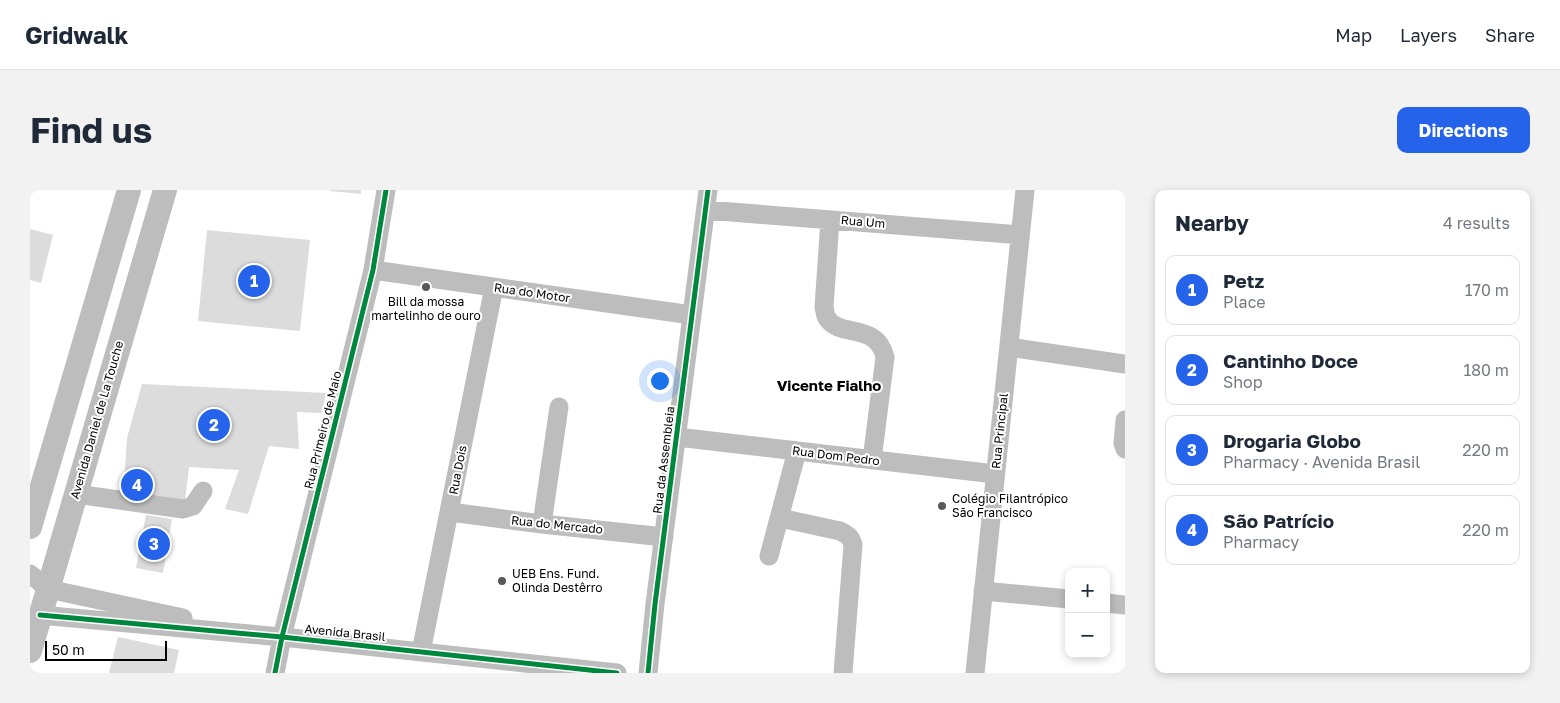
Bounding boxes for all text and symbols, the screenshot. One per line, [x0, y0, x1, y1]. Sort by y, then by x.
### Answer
text: Gridwalk [25, 20, 129, 49]
text: Map [1335, 24, 1372, 46]
text: Layers [1400, 24, 1457, 46]
text: Share [1485, 24, 1535, 46]
button: Directions [1397, 107, 1530, 153]
text: Find us [30, 109, 152, 151]
text: Nearby [1175, 210, 1249, 236]
street label: Rua Um [840, 212, 886, 231]
text: 4 results [1443, 213, 1510, 233]
pin: 1 [238, 262, 270, 300]
text: Petz [1223, 269, 1264, 292]
street label: Rua do Motor [493, 280, 571, 305]
text: 1 [1188, 280, 1196, 300]
text: 170 m [1465, 280, 1509, 300]
marker: Bill da mossa martelinho de ouro [420, 281, 432, 293]
text: Place [1223, 292, 1266, 312]
place label: Bill da mossa martelinho de ouro [371, 294, 481, 323]
street label: Avenida Daniel de La Touche [67, 339, 126, 501]
text: Cantinho Doce [1223, 349, 1358, 372]
text: 2 [1187, 360, 1197, 380]
text: 180 m [1463, 360, 1509, 380]
your location [647, 368, 673, 394]
street label: Rua Primeiro de Maio [301, 369, 344, 490]
text: Shop [1223, 372, 1263, 392]
district label: Vicente Fialho [777, 376, 881, 394]
street label: Rua Principal [988, 392, 1011, 469]
street label: Rua da Assembleia [649, 405, 678, 515]
pin: 2 [198, 406, 230, 444]
text: Drogaria Globo [1223, 429, 1361, 452]
text: 3 [1187, 440, 1197, 460]
text: 220 m [1462, 440, 1509, 460]
street label: Rua Dom Pedro [791, 443, 881, 468]
street label: Rua Dois [445, 444, 470, 496]
text: Pharmacy · Avenida Brasil [1223, 452, 1420, 472]
pin: 4 [121, 466, 153, 504]
place label: Colégio Filantrópico São Francisco [952, 491, 1068, 520]
marker: Colégio Filantrópico São Francisco [936, 500, 948, 512]
text: São Patrício [1223, 509, 1334, 532]
street label: Rua do Mercado [510, 512, 604, 537]
text: 4 [1187, 520, 1197, 540]
text: 220 m [1462, 520, 1509, 540]
pin: 3 [138, 525, 170, 563]
text: Pharmacy [1223, 532, 1299, 552]
place label: UEB Ens. Fund. Olinda Destêrro [512, 566, 602, 595]
map controls [1065, 568, 1110, 658]
button: + [1065, 568, 1110, 613]
marker: UEB Ens. Fund. Olinda Destêrro [496, 575, 508, 587]
button: − [1065, 613, 1110, 658]
street label: Avenida Brasil [304, 621, 386, 644]
scale bar [45, 638, 168, 661]
text: 50 m [52, 641, 85, 658]

